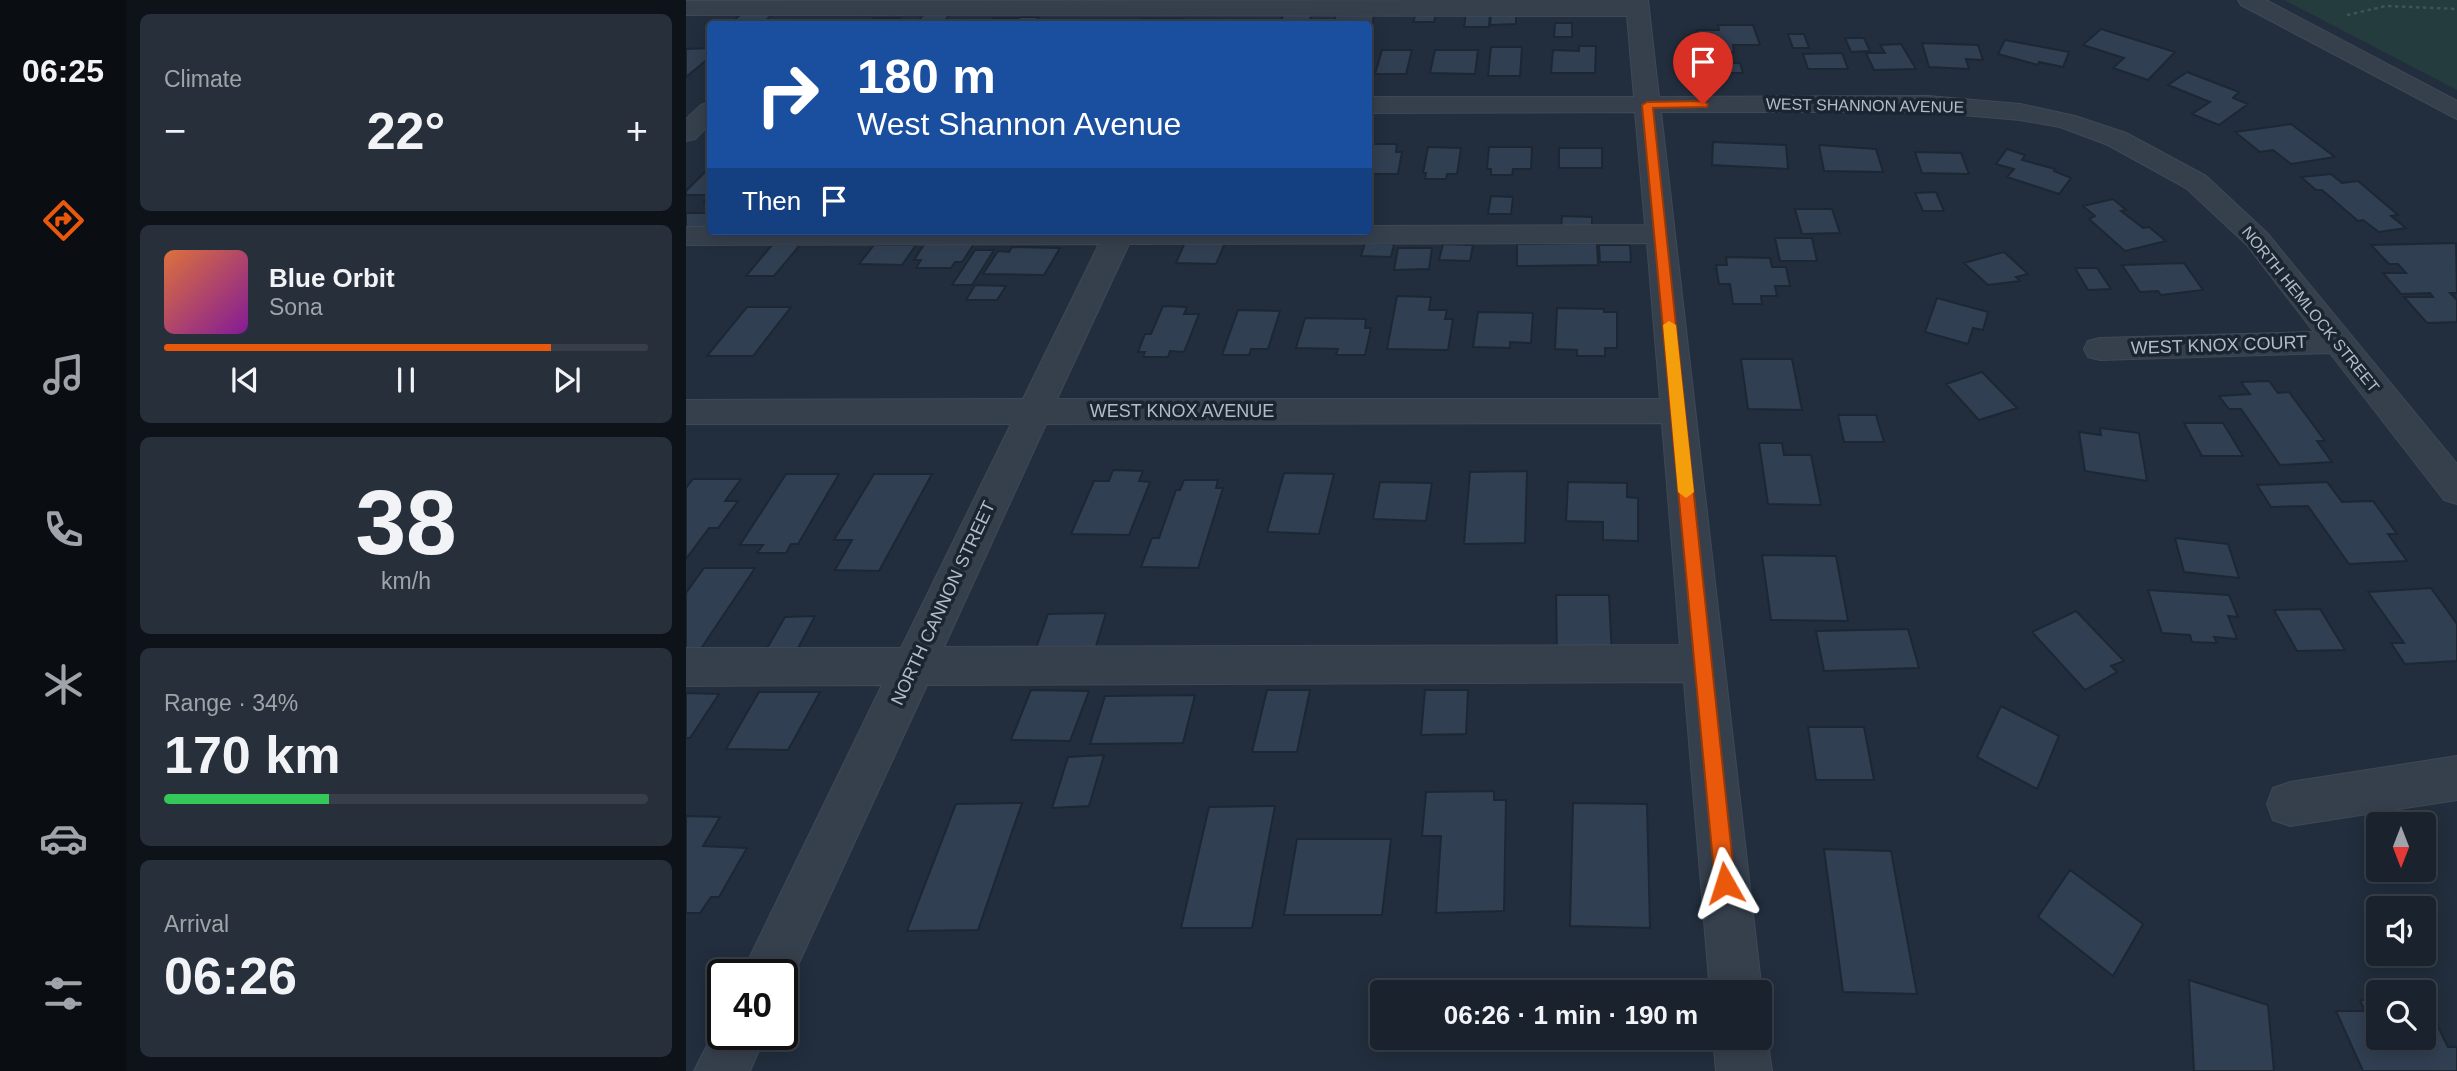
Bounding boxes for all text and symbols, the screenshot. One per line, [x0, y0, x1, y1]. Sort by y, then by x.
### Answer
pin [1673, 32, 1733, 104]
icon: arrive [1684, 43, 1722, 81]
icon: right [742, 49, 833, 140]
text: 180 m [857, 49, 996, 103]
text: 06:25 [22, 53, 104, 89]
text: Climate [164, 66, 242, 92]
street label: WEST SHANNON AVENUE [1766, 95, 1964, 116]
text: 22° [367, 102, 445, 160]
text: West Shannon Avenue [857, 106, 1181, 142]
text: − [164, 110, 186, 152]
text: + [626, 110, 648, 152]
icon: arrive [815, 182, 853, 220]
text: Then [742, 186, 801, 216]
icon: directions [39, 196, 88, 245]
street label: NORTH HEMLOCK STREET [2239, 223, 2383, 396]
text: Blue Orbit [269, 263, 395, 293]
text: Sona [269, 294, 323, 320]
street label: WEST KNOX COURT [2131, 332, 2307, 358]
icon: music [39, 350, 88, 399]
icon: previous [226, 361, 264, 399]
icon: pause [387, 361, 425, 399]
icon: next [548, 361, 586, 399]
street label: WEST KNOX AVENUE [1090, 401, 1274, 421]
text: 38 [355, 472, 457, 573]
street label: NORTH CANNON STREET [887, 498, 999, 708]
icon: phone [39, 505, 88, 554]
text: km/h [381, 568, 431, 594]
icon: climate [39, 660, 88, 709]
text: Range · 34% [164, 690, 298, 716]
text: 170 km [164, 726, 340, 784]
north arrow [2366, 812, 2436, 882]
map controls [2366, 812, 2436, 1050]
icon: car [39, 814, 88, 863]
position arrow [1688, 846, 1762, 920]
button: sound [2366, 896, 2436, 966]
text: Arrival [164, 911, 229, 937]
text: 06:26 [164, 947, 297, 1005]
speed limit sign: 40 [707, 959, 798, 1050]
icon: filters [39, 969, 88, 1018]
button: search [2366, 980, 2436, 1050]
text: 06:26 · 1 min · 190 m [1444, 1000, 1698, 1030]

